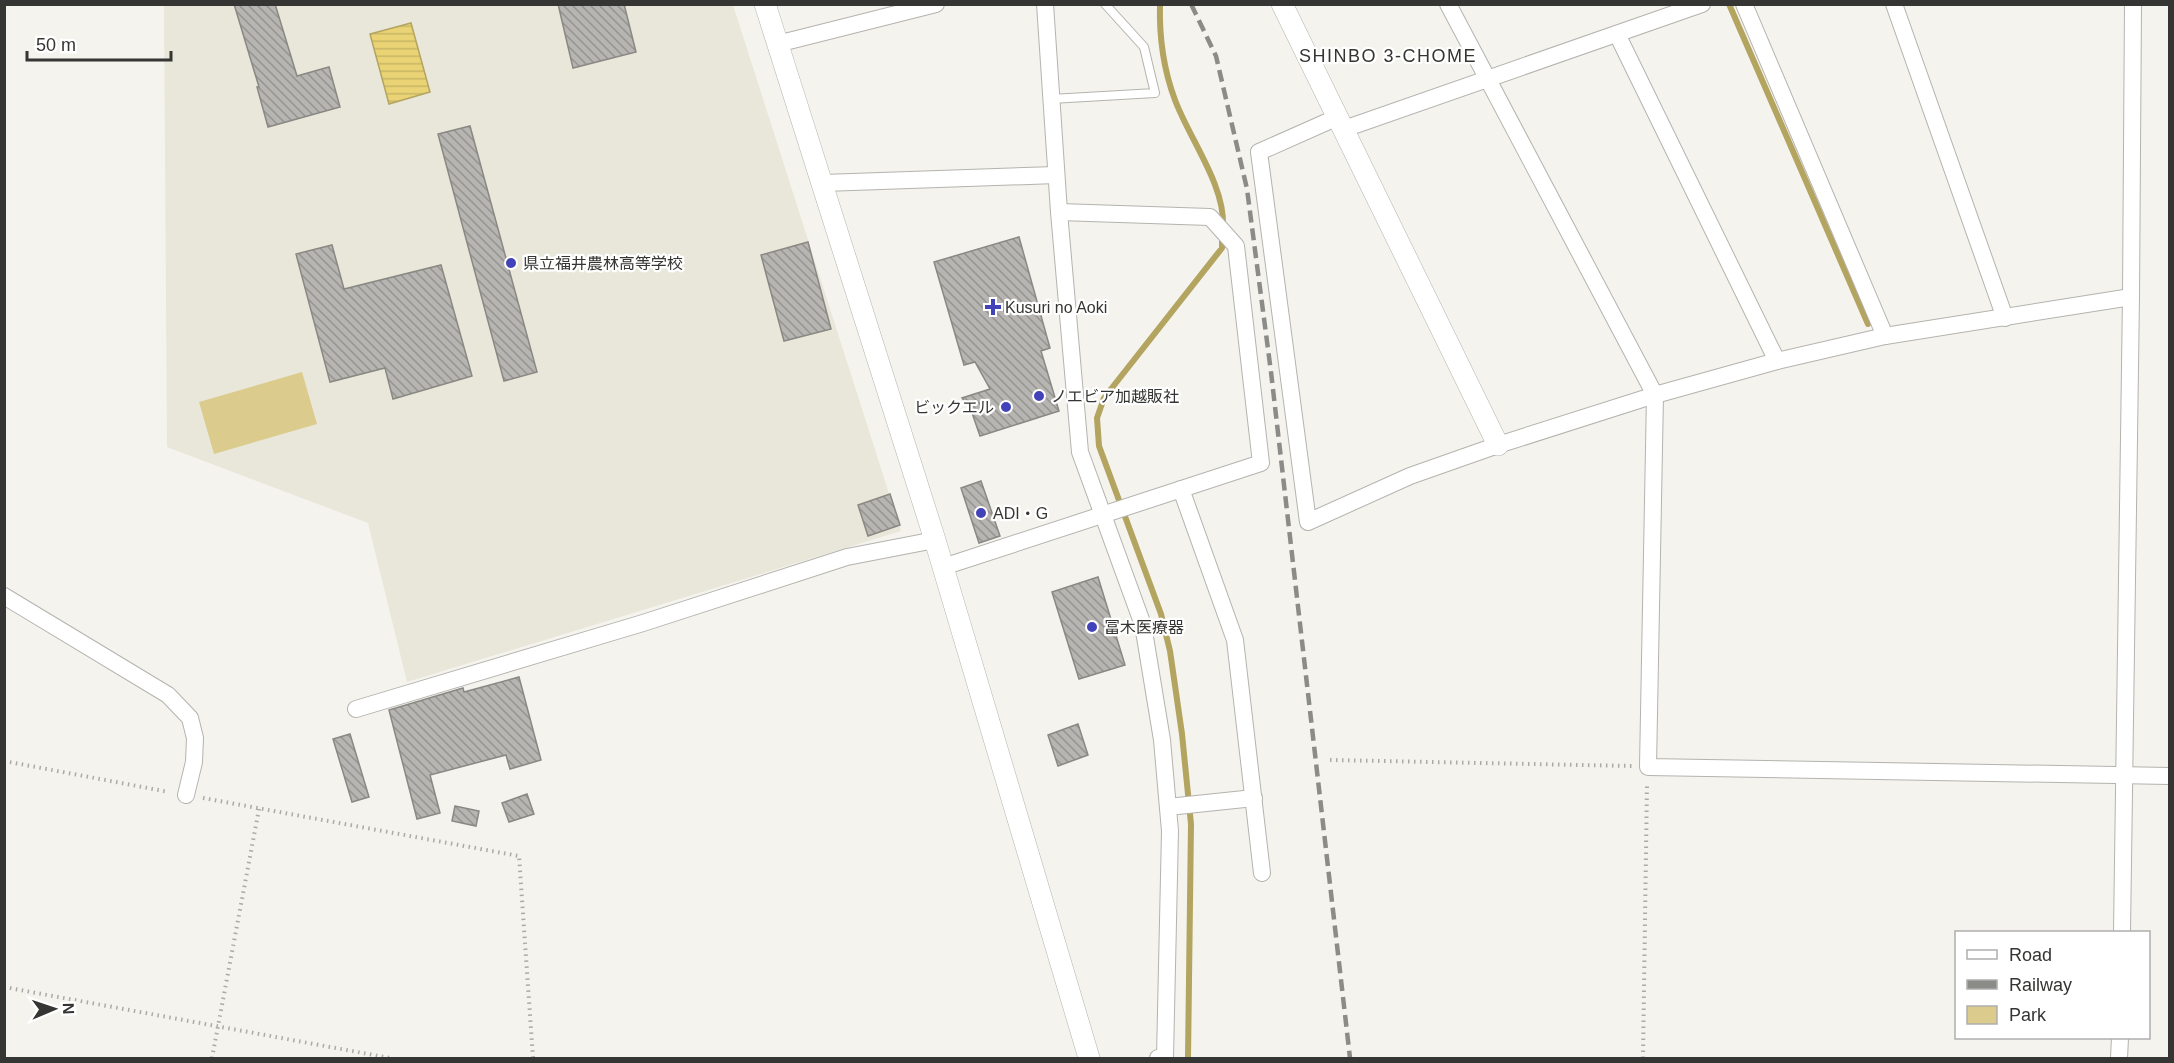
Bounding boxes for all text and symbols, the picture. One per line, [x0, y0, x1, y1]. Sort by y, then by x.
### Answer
scale bar [27, 24, 171, 62]
text: 50 m [36, 35, 76, 55]
district label: SHINBO 3-CHOME [1299, 46, 1477, 66]
place label: 県立福井農林高等学校 [523, 255, 683, 272]
marker: 県立福井農林高等学校 [504, 256, 518, 270]
place label: Kusuri no Aoki [1005, 299, 1107, 316]
marker: Kusuri no Aoki [986, 300, 1000, 314]
place label: ノエビア加越販社 [1051, 388, 1179, 405]
marker: ノエビア加越販社 [1032, 389, 1046, 403]
place label: ビックエル [914, 399, 994, 416]
marker: ビックエル [999, 400, 1013, 414]
place label: ADI・G [993, 505, 1048, 522]
marker: ADI・G [974, 506, 988, 520]
place label: 冨木医療器 [1104, 619, 1184, 636]
marker: 冨木医療器 [1085, 620, 1099, 634]
legend [1955, 931, 2150, 1039]
text: Road [2009, 945, 2052, 965]
text: Railway [2009, 975, 2072, 995]
north arrow [24, 979, 84, 1039]
text: N [60, 1002, 77, 1015]
text: Park [2009, 1005, 2047, 1025]

